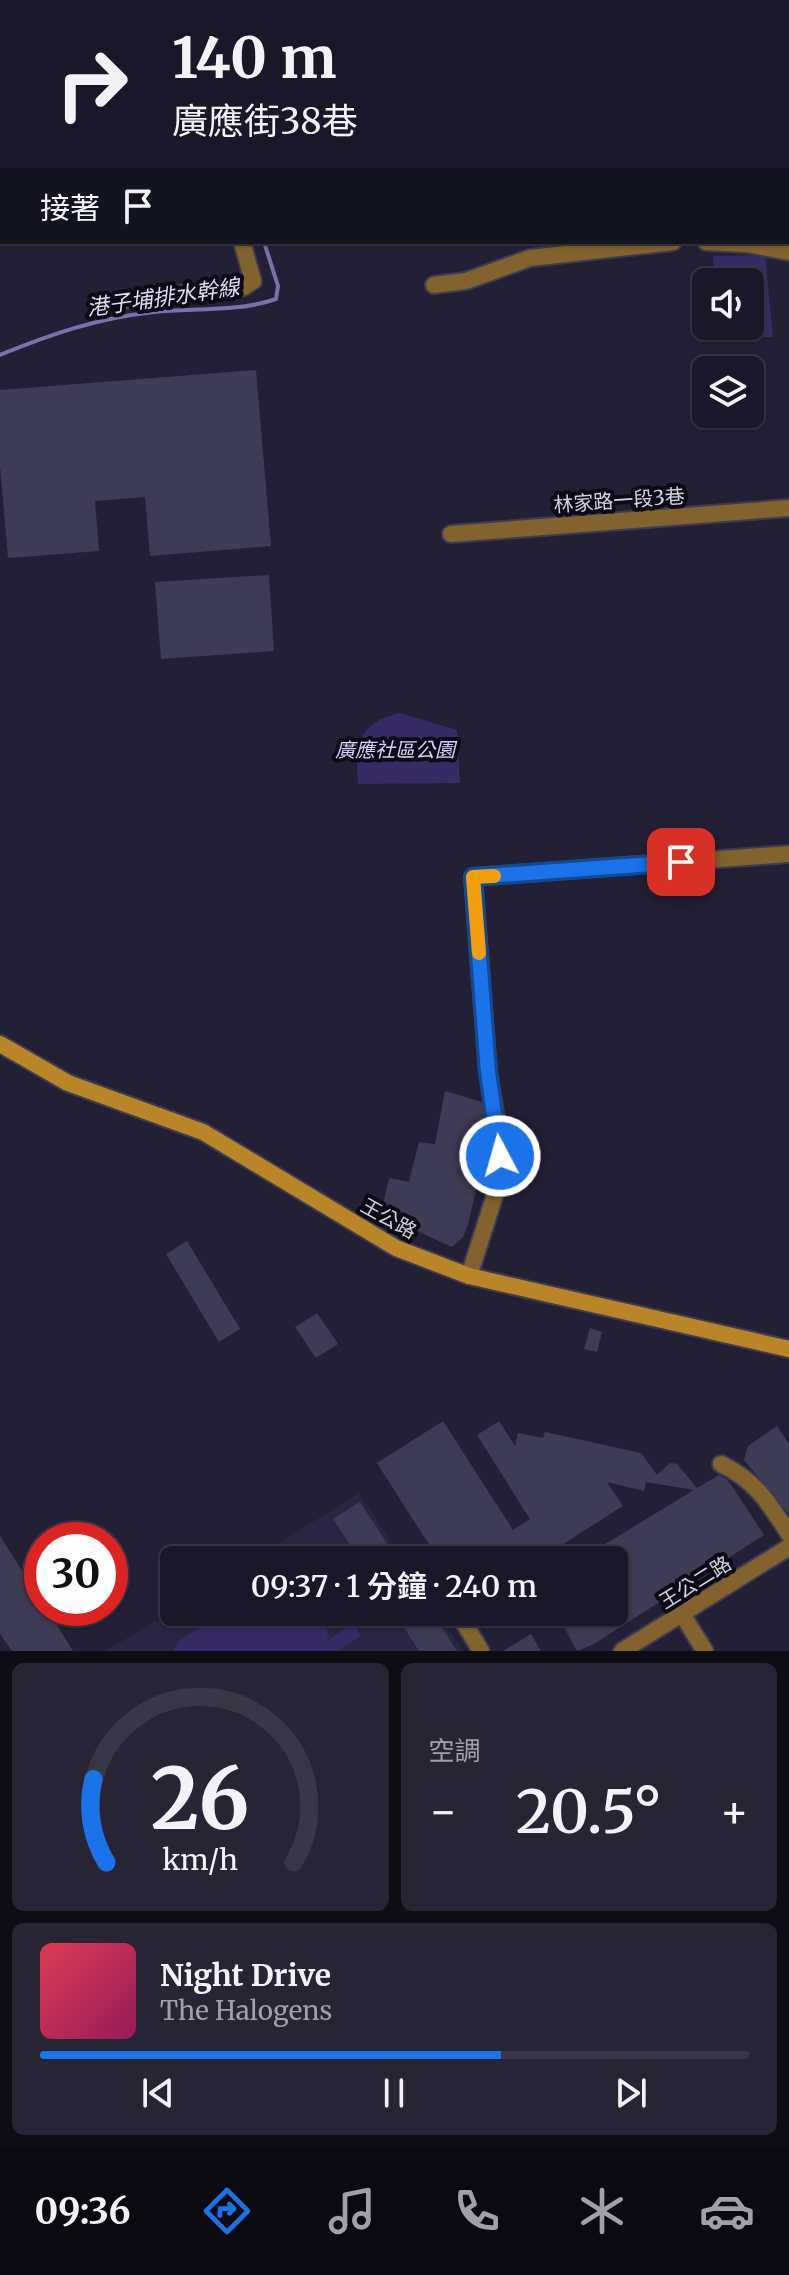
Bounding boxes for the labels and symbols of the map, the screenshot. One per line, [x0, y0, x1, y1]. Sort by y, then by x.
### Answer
water label: 港子埔排水幹線 [85, 272, 244, 322]
street label: 林家路一段3巷 [553, 483, 685, 517]
park label: 廣應社區公園 [335, 737, 458, 762]
pin [647, 828, 715, 896]
position arrow [458, 1114, 542, 1198]
street label: 王公路 [357, 1193, 421, 1243]
speed limit sign: 30 [24, 1522, 128, 1626]
street label: 王公二路 [654, 1550, 736, 1614]

